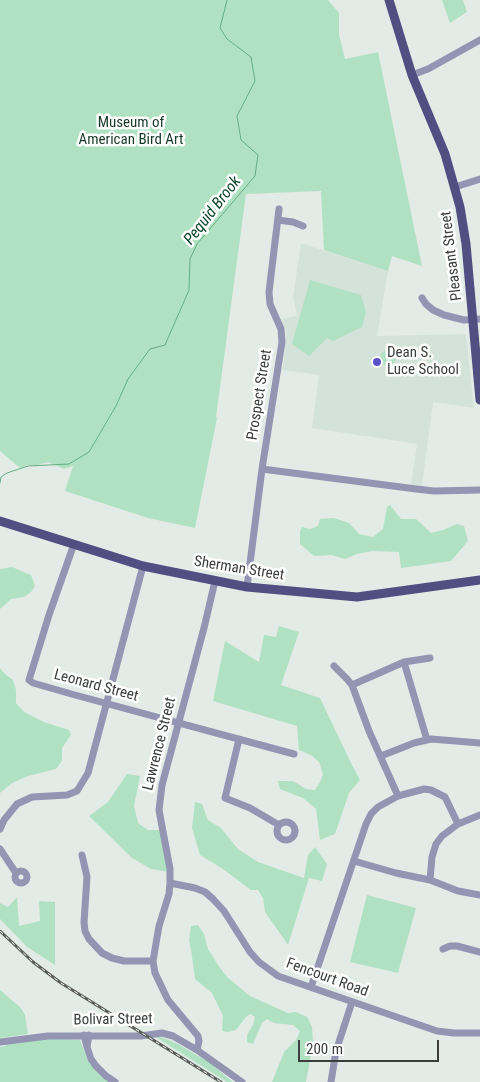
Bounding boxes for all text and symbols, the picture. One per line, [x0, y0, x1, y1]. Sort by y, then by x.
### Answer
park label: Museum of American Bird Art [79, 114, 183, 149]
water label: Pequid Brook [180, 173, 246, 249]
street label: Pleasant Street [438, 210, 466, 302]
place label: Dean S. Luce School [387, 344, 459, 379]
street label: Prospect Street [244, 348, 276, 442]
marker: Dean S. Luce School [371, 356, 383, 368]
street label: Sherman Street [193, 553, 285, 585]
street label: Leonard Street [52, 666, 140, 706]
street label: Lawrence Street [140, 696, 180, 792]
street label: Fencourt Road [284, 955, 370, 1001]
street label: Bolivar Street [73, 1010, 153, 1030]
scale bar [300, 1030, 441, 1062]
text: 200 m [306, 1040, 343, 1058]

